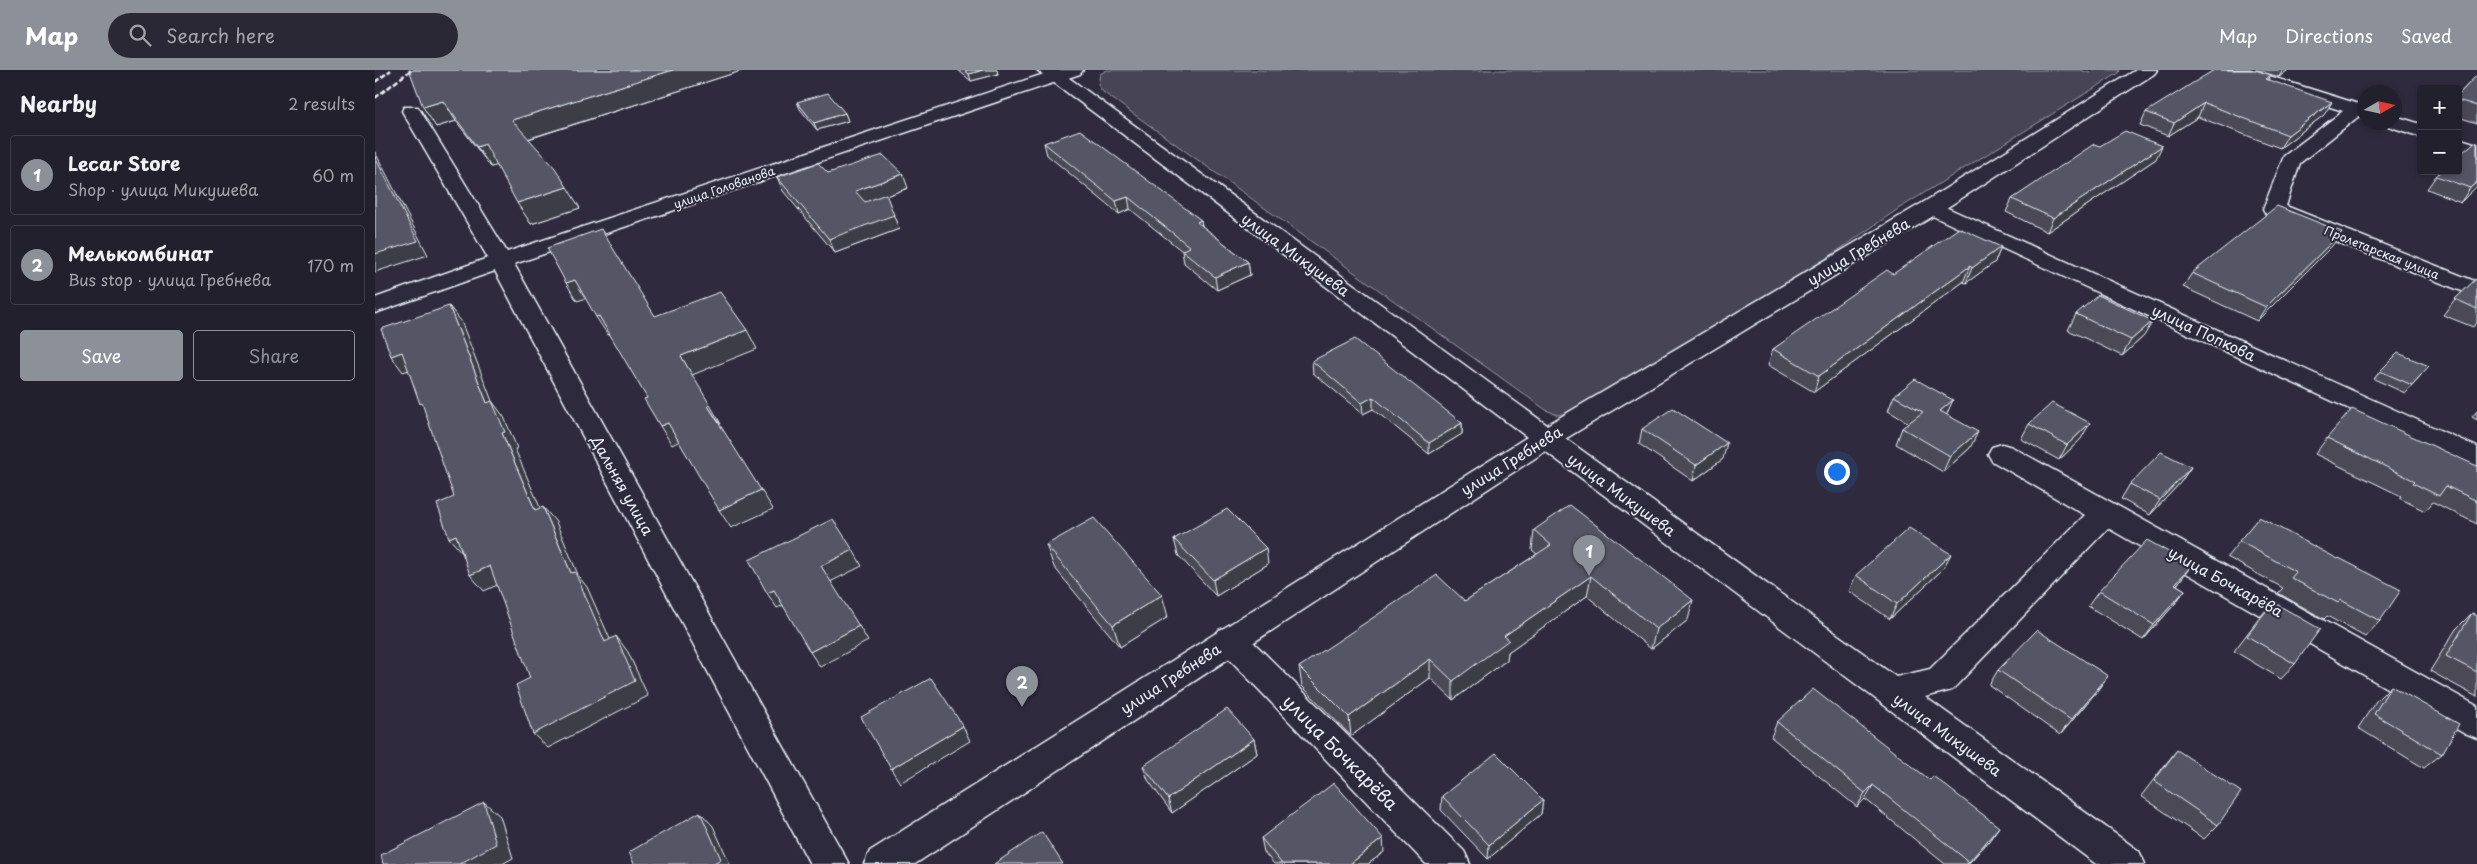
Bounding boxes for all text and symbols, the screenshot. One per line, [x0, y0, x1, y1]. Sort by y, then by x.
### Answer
search box [108, 13, 458, 58]
text: Map [25, 17, 78, 53]
icon: search [126, 21, 154, 49]
text: Search here [166, 21, 275, 49]
text: Map [2219, 22, 2257, 49]
text: Directions [2285, 22, 2373, 49]
text: Saved [2401, 22, 2452, 49]
north arrow [2357, 85, 2402, 130]
map controls [2417, 85, 2462, 175]
button: + [2417, 85, 2462, 130]
text: Nearby [20, 87, 97, 119]
text: 2 results [288, 91, 355, 115]
button: − [2417, 130, 2462, 175]
text: Lecar Store [68, 149, 180, 177]
street label: улица Голованова [671, 161, 778, 213]
text: 1 [33, 163, 41, 187]
text: 60 m [312, 163, 354, 187]
text: Shop · улица Микушева [68, 177, 258, 201]
street label: улица Микушева [1237, 207, 1356, 302]
street label: улица Гребнева [1802, 211, 1914, 291]
street label: Пролетарская улица [2322, 221, 2443, 283]
text: Мелькомбинат [68, 239, 212, 267]
text: 2 [31, 253, 43, 277]
text: 170 m [308, 253, 354, 277]
text: Bus stop · улица Гребнева [68, 267, 271, 291]
street label: улица Попкова [2148, 298, 2260, 366]
button: Save [20, 330, 183, 381]
button: Share [193, 330, 355, 381]
street label: улица Гребнева [1456, 419, 1567, 500]
street label: Дальняя улица [586, 430, 660, 540]
street label: улица Микушева [1563, 447, 1682, 542]
your location [1824, 459, 1850, 485]
pin: 1 [1573, 535, 1605, 576]
street label: улица Бочкарёва [2164, 540, 2288, 623]
street label: улица Гребнева [1115, 636, 1225, 719]
pin: 2 [1006, 666, 1038, 707]
street label: улица Микушева [1889, 687, 2008, 782]
street label: улица Бочкарёва [1277, 688, 1406, 817]

